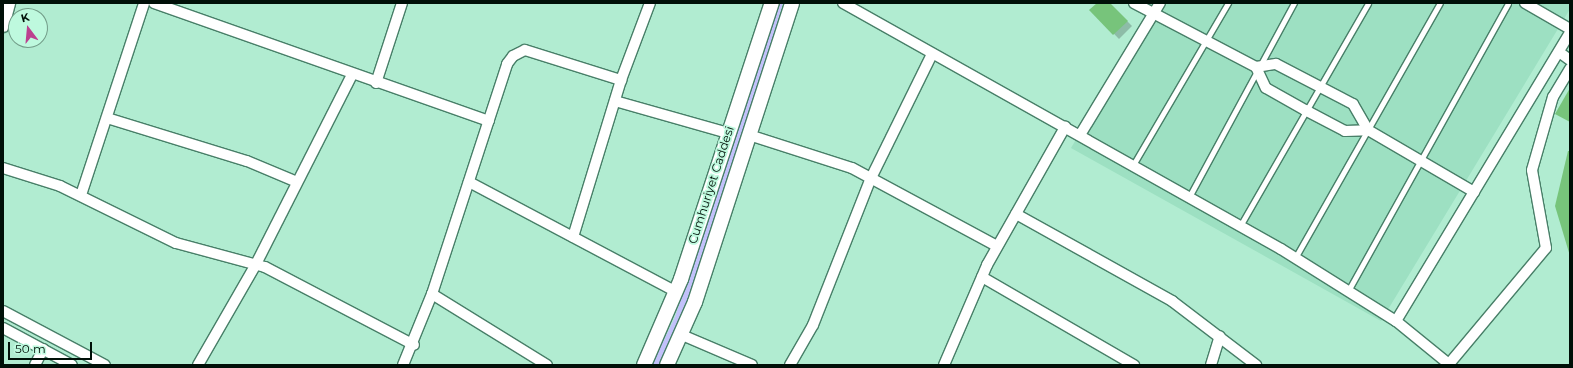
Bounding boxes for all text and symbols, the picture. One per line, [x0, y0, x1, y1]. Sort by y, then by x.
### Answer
north arrow [8, 8, 48, 48]
text: K [19, 10, 31, 25]
street label: Cumhuriyet Caddesi [685, 124, 737, 246]
scale bar [10, 334, 94, 360]
text: 50 m [15, 341, 46, 356]

